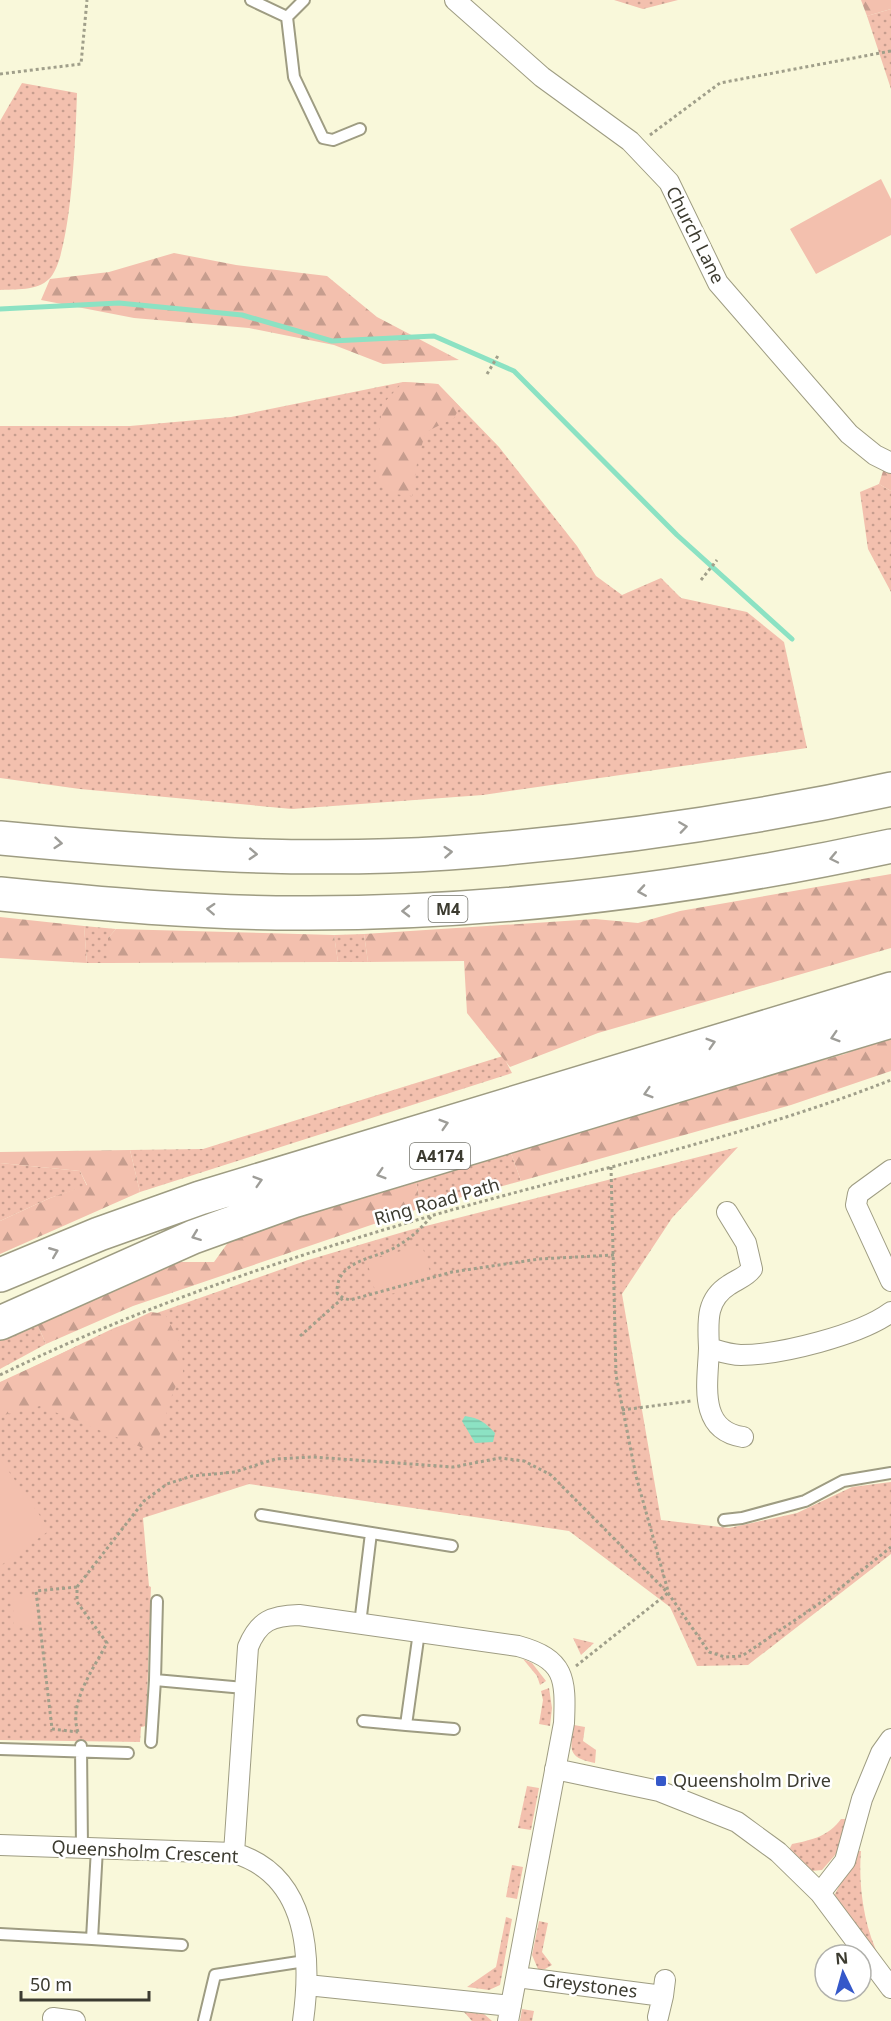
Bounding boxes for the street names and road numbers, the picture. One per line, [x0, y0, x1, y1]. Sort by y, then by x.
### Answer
street label: Church Lane [661, 182, 731, 287]
road number: M4 [428, 896, 468, 922]
road number: A4174 [410, 1143, 470, 1169]
street label: Ring Road Path [371, 1172, 502, 1230]
street label: Queensholm Crescent [51, 1834, 240, 1868]
street label: Greystones [541, 1967, 639, 2003]

